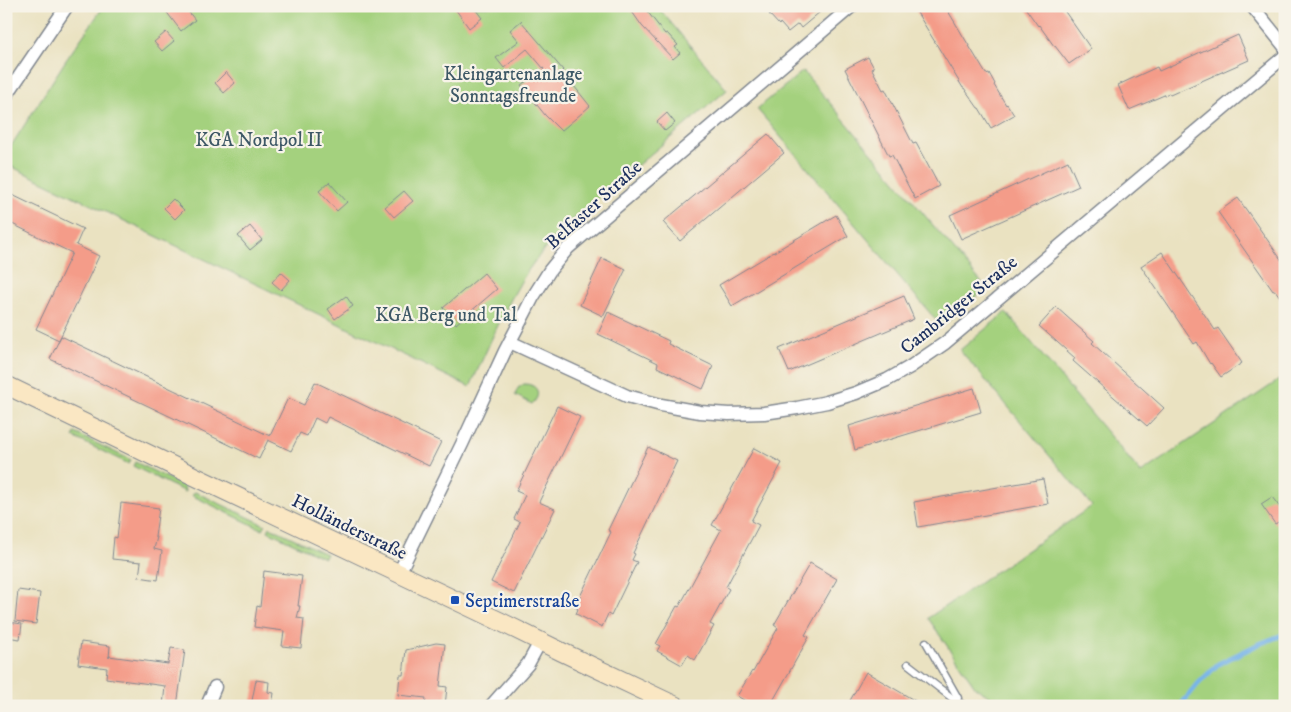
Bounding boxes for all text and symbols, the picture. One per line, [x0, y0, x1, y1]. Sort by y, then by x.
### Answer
park label: Kleingartenanlage Sonntagsfreunde [444, 63, 583, 108]
park label: KGA Nordpol II [195, 129, 323, 152]
street label: Belfaster Straße [541, 156, 647, 254]
street label: Cambridger Straße [896, 251, 1022, 359]
park label: KGA Berg und Tal [375, 304, 517, 327]
street label: Holländerstraße [288, 489, 411, 565]
place label: Septimerstraße [465, 590, 580, 613]
marker: Septimerstraße [449, 594, 461, 606]

